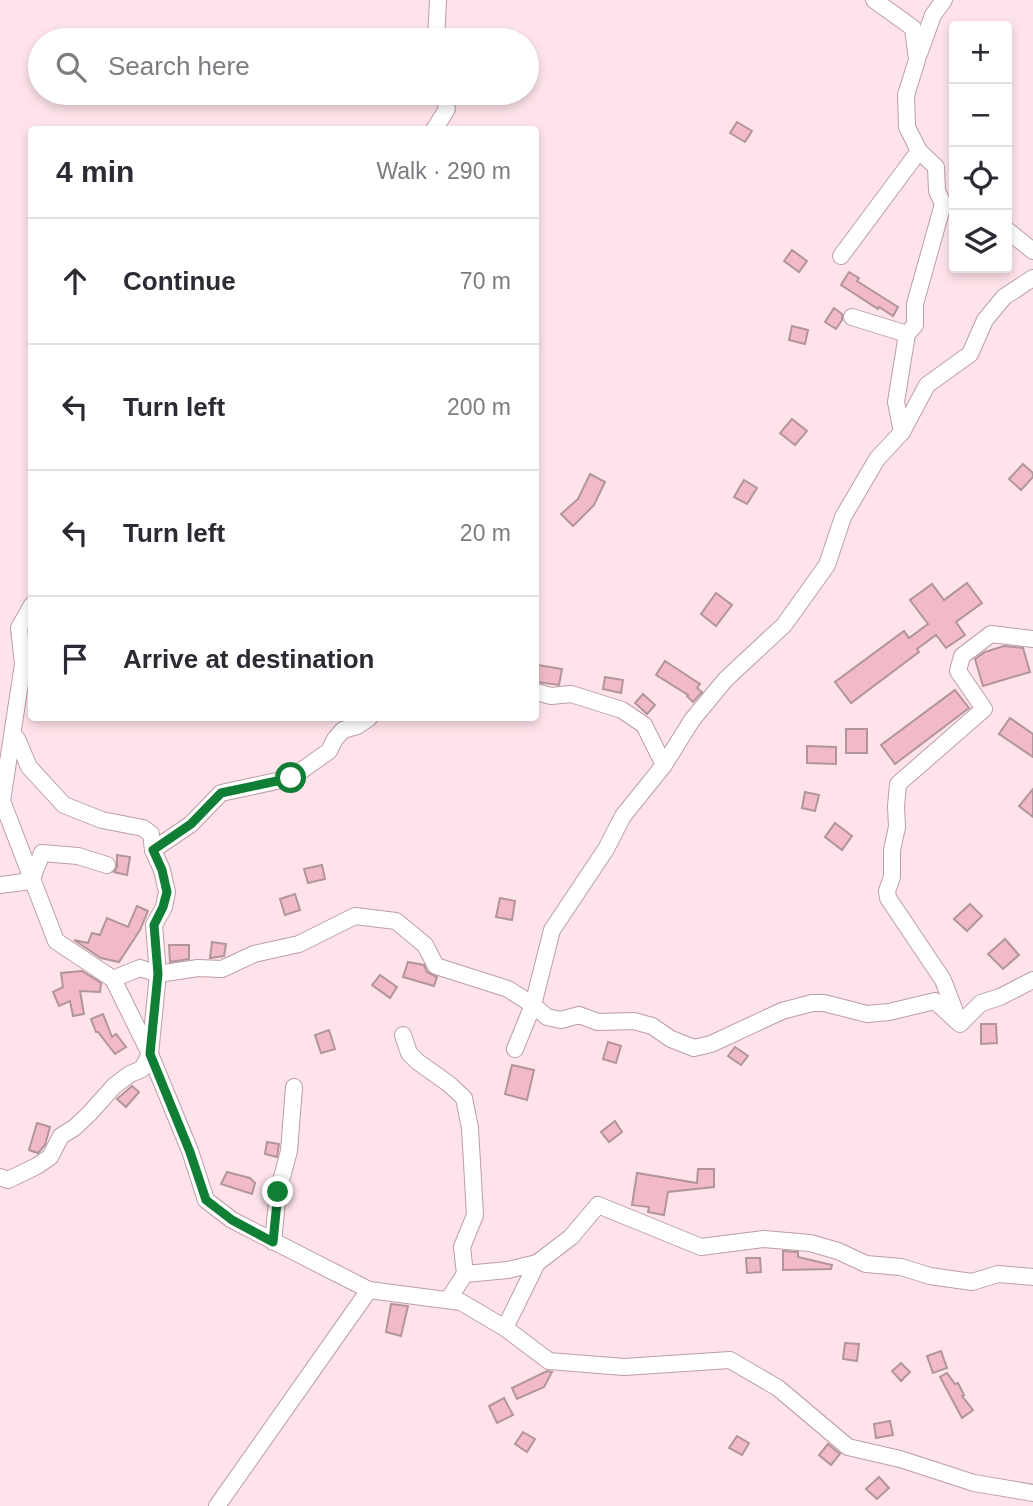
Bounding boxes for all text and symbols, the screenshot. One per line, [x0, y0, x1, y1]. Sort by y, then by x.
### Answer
map controls [949, 21, 1012, 273]
button: + [949, 21, 1012, 84]
search box [28, 28, 539, 105]
icon: search [52, 48, 90, 86]
text: Search here [108, 51, 250, 81]
button: − [949, 84, 1012, 147]
button: locate [949, 147, 1012, 210]
text: 4 min [56, 155, 134, 188]
text: Walk · 290 m [376, 158, 511, 184]
button: layers [949, 210, 1012, 273]
icon: ahead [56, 262, 94, 300]
text: Continue [123, 266, 236, 296]
text: 70 m [460, 268, 511, 294]
icon: left [56, 388, 94, 426]
text: Turn left [123, 392, 225, 422]
text: 200 m [447, 394, 511, 420]
icon: left [56, 514, 94, 552]
text: Turn left [123, 518, 225, 548]
text: 20 m [460, 520, 511, 546]
icon: arrive [56, 640, 94, 678]
text: Arrive at destination [123, 644, 374, 674]
route start [275, 762, 306, 793]
route end [262, 1176, 293, 1207]

